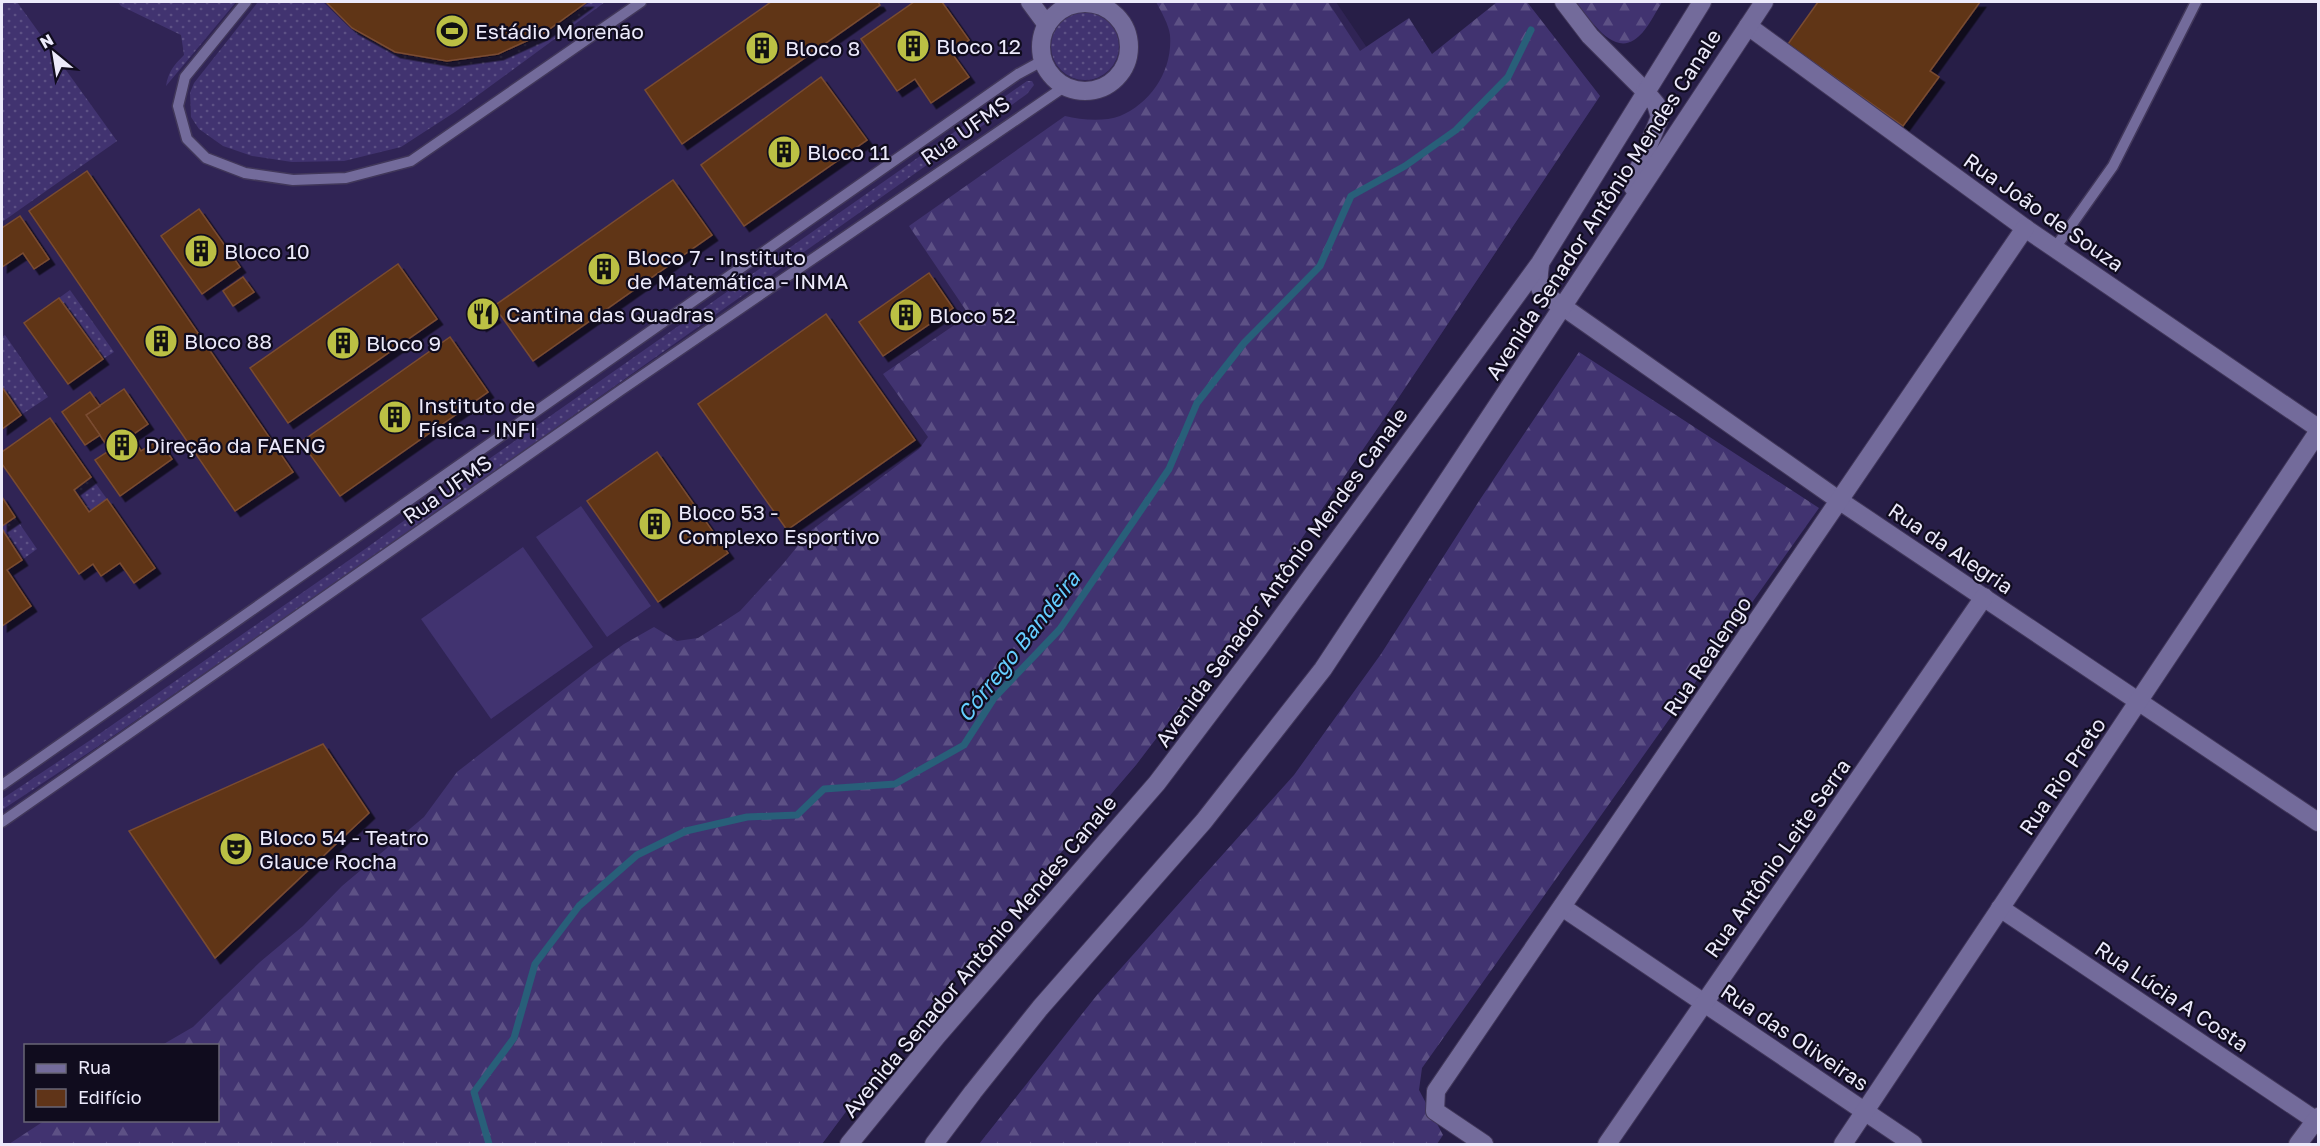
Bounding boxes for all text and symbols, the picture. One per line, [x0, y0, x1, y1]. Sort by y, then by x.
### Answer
sports icon: Estádio Morenão [434, 13, 470, 49]
place label: Estádio Morenão [475, 18, 644, 44]
north arrow [24, 24, 84, 84]
street label: Avenida Senador Antônio Mendes Canale [1480, 24, 1726, 384]
building icon: Bloco 12 [895, 28, 931, 64]
text: N [36, 29, 57, 53]
building icon: Bloco 8 [744, 30, 780, 66]
place label: Bloco 12 [936, 33, 1021, 59]
place label: Bloco 8 [785, 35, 860, 61]
street label: Rua UFMS [915, 90, 1015, 170]
building icon: Bloco 11 [766, 134, 802, 170]
place label: Bloco 11 [807, 139, 890, 165]
street label: Rua João de Souza [1959, 147, 2129, 277]
building icon: Bloco 10 [183, 233, 219, 269]
place label: Bloco 10 [224, 238, 310, 264]
place label: Bloco 7 - Instituto de Matemática - INMA [627, 244, 848, 294]
building icon: Bloco 7 - Instituto de Matemática - INMA [586, 251, 622, 287]
restaurant icon: Cantina das Quadras [465, 296, 501, 332]
building icon: Bloco 52 [888, 297, 924, 333]
place label: Cantina das Quadras [506, 301, 714, 327]
place label: Bloco 52 [929, 302, 1016, 328]
building icon: Bloco 88 [143, 323, 179, 359]
building icon: Bloco 9 [325, 325, 361, 361]
place label: Bloco 88 [184, 328, 272, 354]
place label: Bloco 9 [366, 330, 441, 356]
place label: Instituto de Física - INFI [418, 392, 536, 442]
building icon: Instituto de Física - INFI [377, 399, 413, 435]
street label: Avenida Senador Antônio Mendes Canale [1149, 402, 1413, 752]
building icon: Direção da FAENG [104, 427, 140, 463]
place label: Direção da FAENG [145, 432, 326, 458]
street label: Rua UFMS [397, 449, 497, 529]
street label: Rua da Alegria [1884, 497, 2018, 599]
place label: Bloco 53 - Complexo Esportivo [678, 499, 880, 549]
building icon: Bloco 53 - Complexo Esportivo [637, 506, 673, 542]
water label: Córrego Bandeira [951, 564, 1086, 727]
street label: Rua Realengo [1657, 591, 1757, 721]
street label: Rua Rio Preto [2013, 712, 2111, 840]
street label: Rua Antônio Leite Serra [1698, 754, 1856, 962]
street label: Avenida Senador Antônio Mendes Canale [836, 790, 1122, 1122]
place label: Bloco 54 - Teatro Glauce Rocha [259, 824, 429, 874]
theatre icon: Bloco 54 - Teatro Glauce Rocha [218, 831, 254, 867]
street label: Rua Lúcia A Costa [2090, 935, 2254, 1057]
street label: Rua das Oliveiras [1716, 978, 1874, 1096]
legend [24, 1044, 219, 1122]
text: Rua [78, 1056, 111, 1078]
text: Edifício [78, 1086, 142, 1108]

